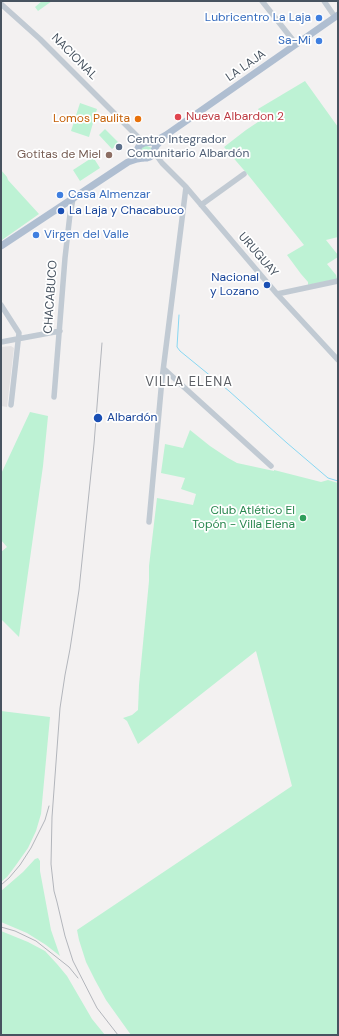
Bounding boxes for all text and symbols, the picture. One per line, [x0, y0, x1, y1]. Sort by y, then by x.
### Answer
place label: Lubricentro La Laja [205, 11, 311, 25]
marker: Lubricentro La Laja [314, 13, 324, 23]
street label: NACIONAL [48, 31, 100, 83]
place label: Sa-Mi [278, 34, 311, 48]
marker: Sa-Mi [314, 36, 324, 46]
street label: LA LAJA [223, 47, 269, 85]
place label: Nueva Albardon 2 [186, 110, 284, 124]
place label: Lomos Paulita [53, 112, 130, 126]
marker: Nueva Albardon 2 [173, 112, 183, 122]
marker: Lomos Paulita [133, 114, 143, 124]
place label: Centro Integrador Comunitario Albardón [127, 133, 249, 161]
marker: Centro Integrador Comunitario Albardón [114, 142, 124, 152]
place label: Gotitas de Miel [17, 148, 101, 162]
marker: Gotitas de Miel [104, 150, 114, 160]
place label: Casa Almenzar [68, 188, 150, 202]
marker: Casa Almenzar [55, 190, 65, 200]
place label: La Laja y Chacabuco [69, 204, 184, 218]
marker: La Laja y Chacabuco [56, 206, 66, 216]
place label: Virgen del Valle [44, 228, 129, 242]
marker: Virgen del Valle [31, 230, 41, 240]
street label: URUGUAY [235, 230, 281, 280]
street label: CHACABUCO [41, 260, 61, 334]
place label: Nacional y Lozano [210, 271, 259, 299]
marker: Nacional y Lozano [262, 280, 272, 290]
district label: VILLA ELENA [145, 375, 233, 391]
place label: Albardón [107, 411, 157, 425]
marker: Albardón [92, 412, 104, 424]
place label: Club Atlético El Topón - Villa Elena [192, 504, 295, 532]
marker: Club Atlético El Topón - Villa Elena [298, 513, 308, 523]

